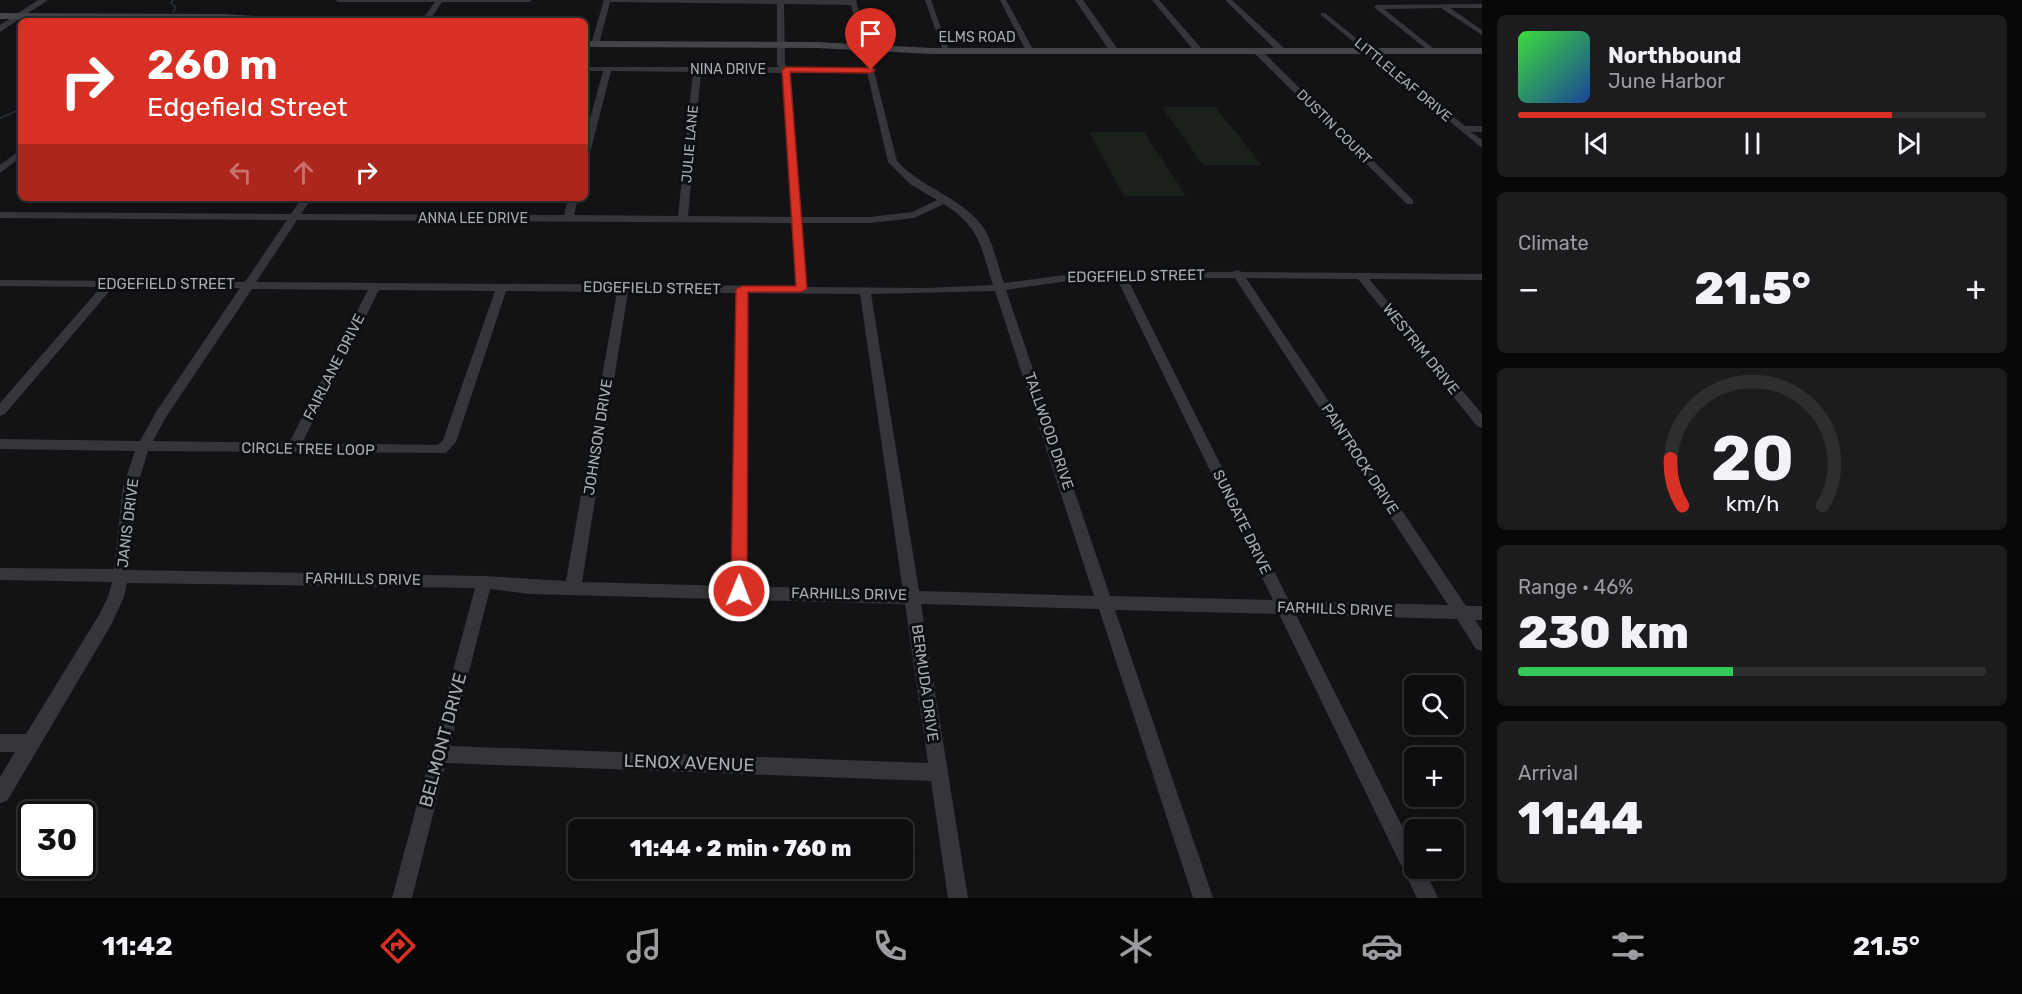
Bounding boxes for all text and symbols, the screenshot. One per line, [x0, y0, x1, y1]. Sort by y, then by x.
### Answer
pin [845, 8, 896, 70]
icon: arrive [854, 17, 887, 50]
street label: ELMS ROAD [938, 29, 1016, 46]
street label: LITTLELEAF DRIVE [1351, 34, 1455, 126]
text: 260 m [147, 40, 278, 90]
icon: right [48, 42, 126, 120]
text: Northbound [1608, 42, 1741, 69]
street label: NINA DRIVE [690, 61, 766, 78]
text: June Harbor [1608, 69, 1725, 93]
street label: DUSTIN COURT [1293, 86, 1375, 168]
text: Edgefield Street [147, 91, 348, 123]
street label: JULIE LANE [678, 105, 702, 183]
icon: previous [1580, 127, 1613, 160]
icon: pause [1736, 127, 1769, 160]
icon: next [1892, 127, 1925, 160]
icon: left [224, 156, 257, 189]
icon: ahead [287, 156, 320, 189]
icon: right [350, 156, 383, 189]
street label: ANNA LEE DRIVE [418, 210, 528, 227]
text: Climate [1518, 231, 1589, 255]
text: 21.5° [1694, 262, 1811, 315]
street label: EDGEFIELD STREET [1067, 266, 1205, 286]
text: − [1518, 269, 1539, 308]
text: + [1965, 269, 1986, 308]
street label: EDGEFIELD STREET [97, 275, 235, 293]
street label: EDGEFIELD STREET [583, 278, 721, 298]
street label: WESTRIM DRIVE [1379, 300, 1463, 398]
street label: FAIRLANE DRIVE [299, 311, 369, 423]
street label: TALLWOOD DRIVE [1020, 370, 1078, 492]
street label: JOHNSON DRIVE [580, 378, 616, 496]
street label: PAINTROCK DRIVE [1318, 400, 1402, 518]
text: 20 [1711, 422, 1793, 496]
street label: CIRCLE TREE LOOP [241, 439, 375, 459]
street label: SUNGATE DRIVE [1209, 467, 1275, 577]
street label: JANIS DRIVE [114, 477, 142, 569]
text: km/h [1725, 491, 1779, 516]
position arrow [707, 559, 771, 623]
street label: FARHILLS DRIVE [305, 569, 421, 589]
text: Range · 46% [1518, 575, 1634, 599]
street label: FARHILLS DRIVE [791, 584, 907, 604]
street label: FARHILLS DRIVE [1277, 598, 1393, 620]
text: 230 km [1518, 606, 1689, 659]
street label: BERMUDA DRIVE [908, 623, 942, 743]
street label: BELMONT DRIVE [414, 670, 472, 810]
map controls [1404, 675, 1464, 879]
button: search [1404, 675, 1464, 735]
button: + [1404, 747, 1464, 807]
street label: LENOX AVENUE [623, 750, 755, 776]
text: Arrival [1518, 761, 1578, 785]
text: 11:44 [1518, 792, 1643, 845]
speed limit sign: 30 [18, 801, 96, 879]
button: − [1404, 819, 1464, 879]
text: 11:44 · 2 min · 760 m [630, 835, 851, 862]
icon: directions [377, 925, 419, 967]
icon: music [623, 925, 665, 967]
icon: phone [869, 925, 911, 967]
icon: climate [1115, 925, 1157, 967]
icon: car [1361, 925, 1403, 967]
icon: filters [1607, 925, 1649, 967]
text: 11:42 [102, 930, 173, 962]
text: 21.5° [1853, 930, 1920, 962]

